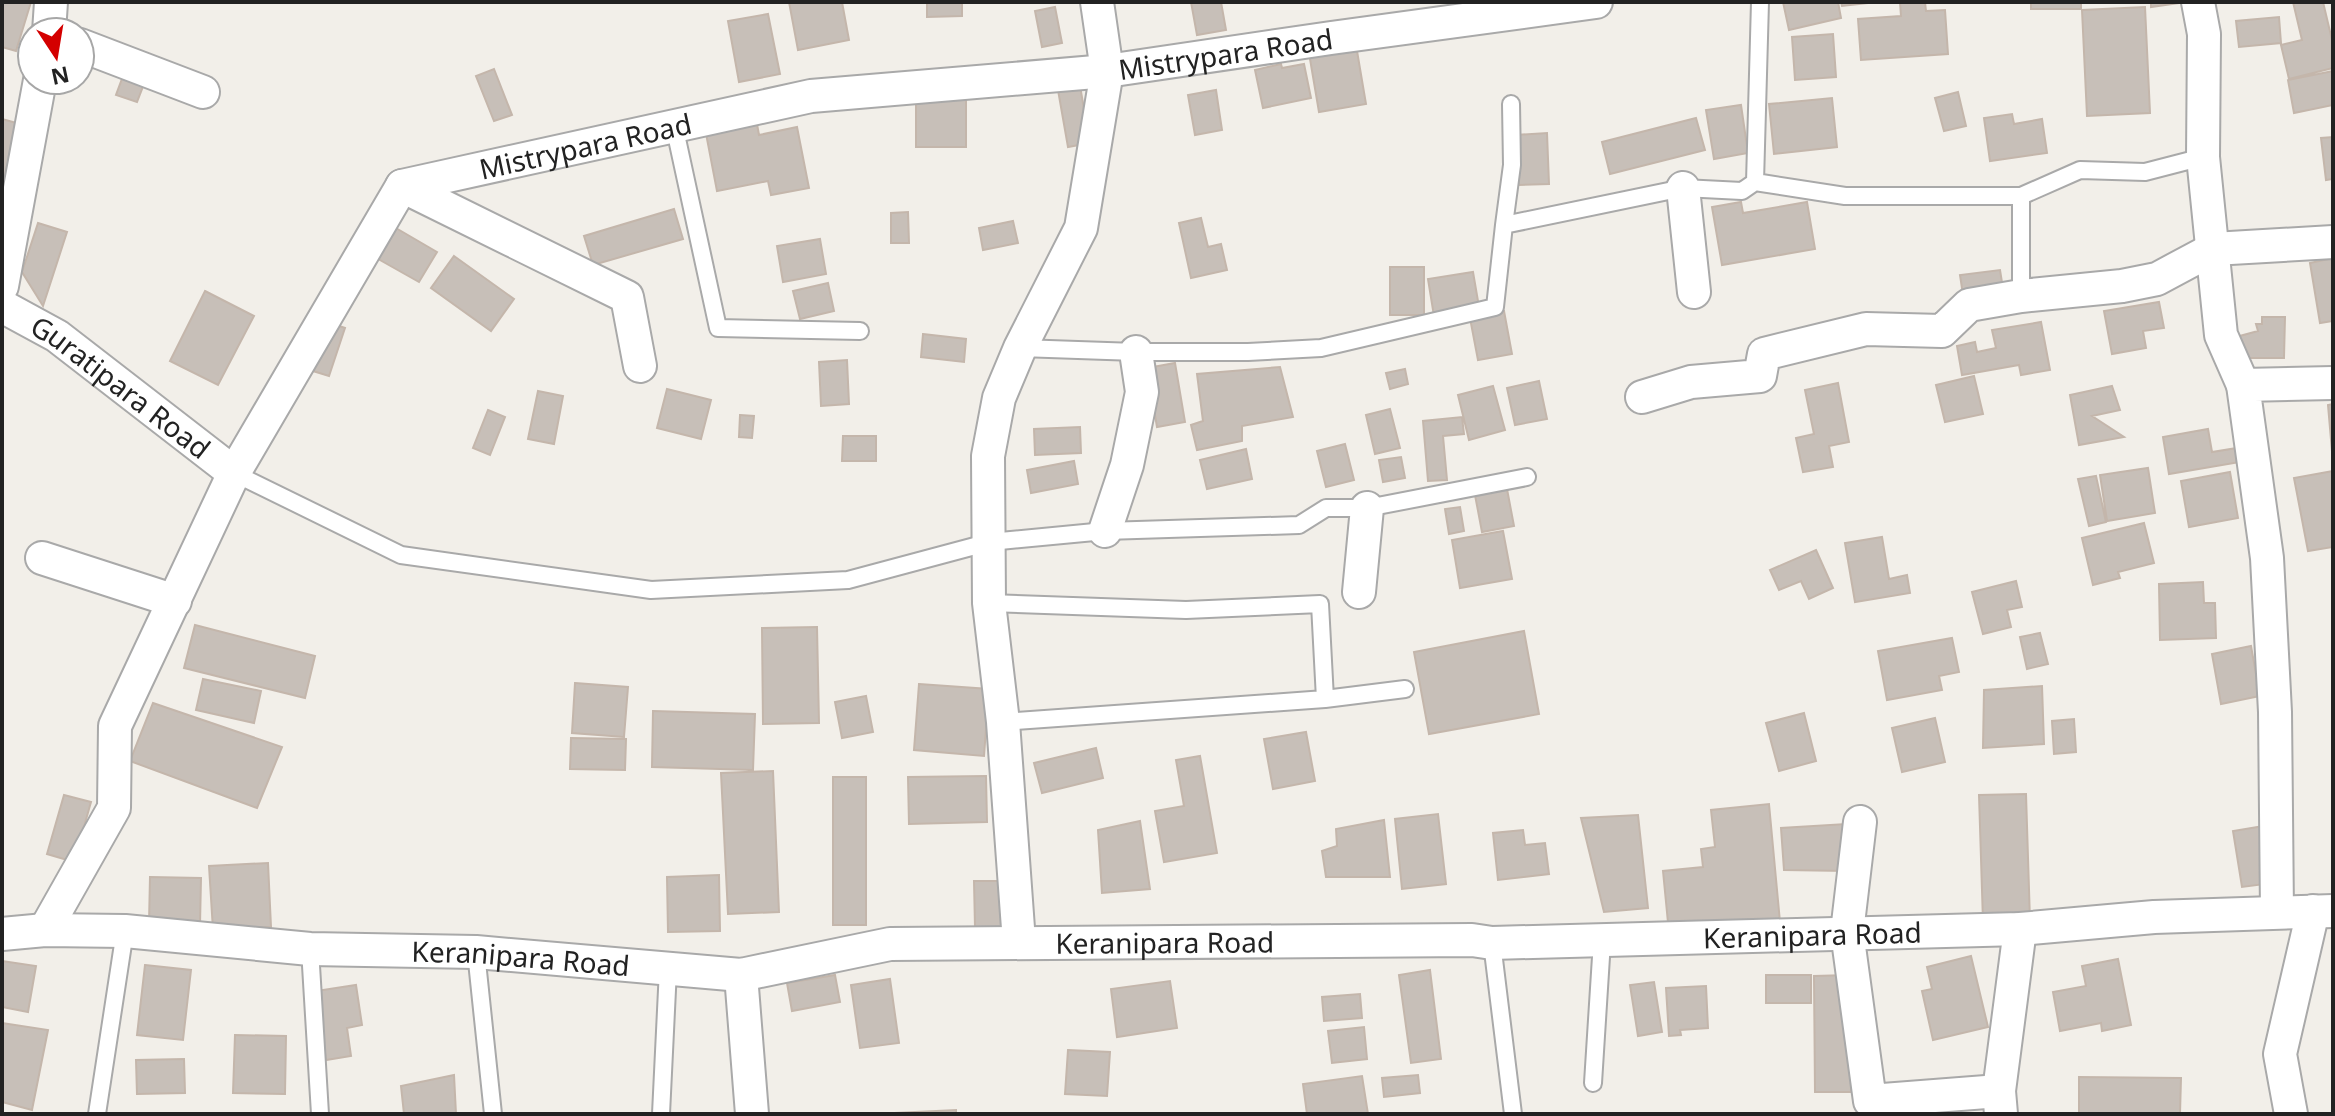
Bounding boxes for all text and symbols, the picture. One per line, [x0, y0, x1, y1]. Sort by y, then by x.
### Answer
north arrow [16, 16, 96, 96]
street label: Mistrypara Road [1116, 19, 1335, 88]
text: N [48, 60, 72, 93]
street label: Mistrypara Road [476, 104, 695, 187]
street label: Guratipara Road [24, 307, 218, 467]
street label: Keranipara Road [1703, 913, 1922, 956]
street label: Keranipara Road [1055, 922, 1274, 962]
street label: Keranipara Road [411, 932, 631, 984]

